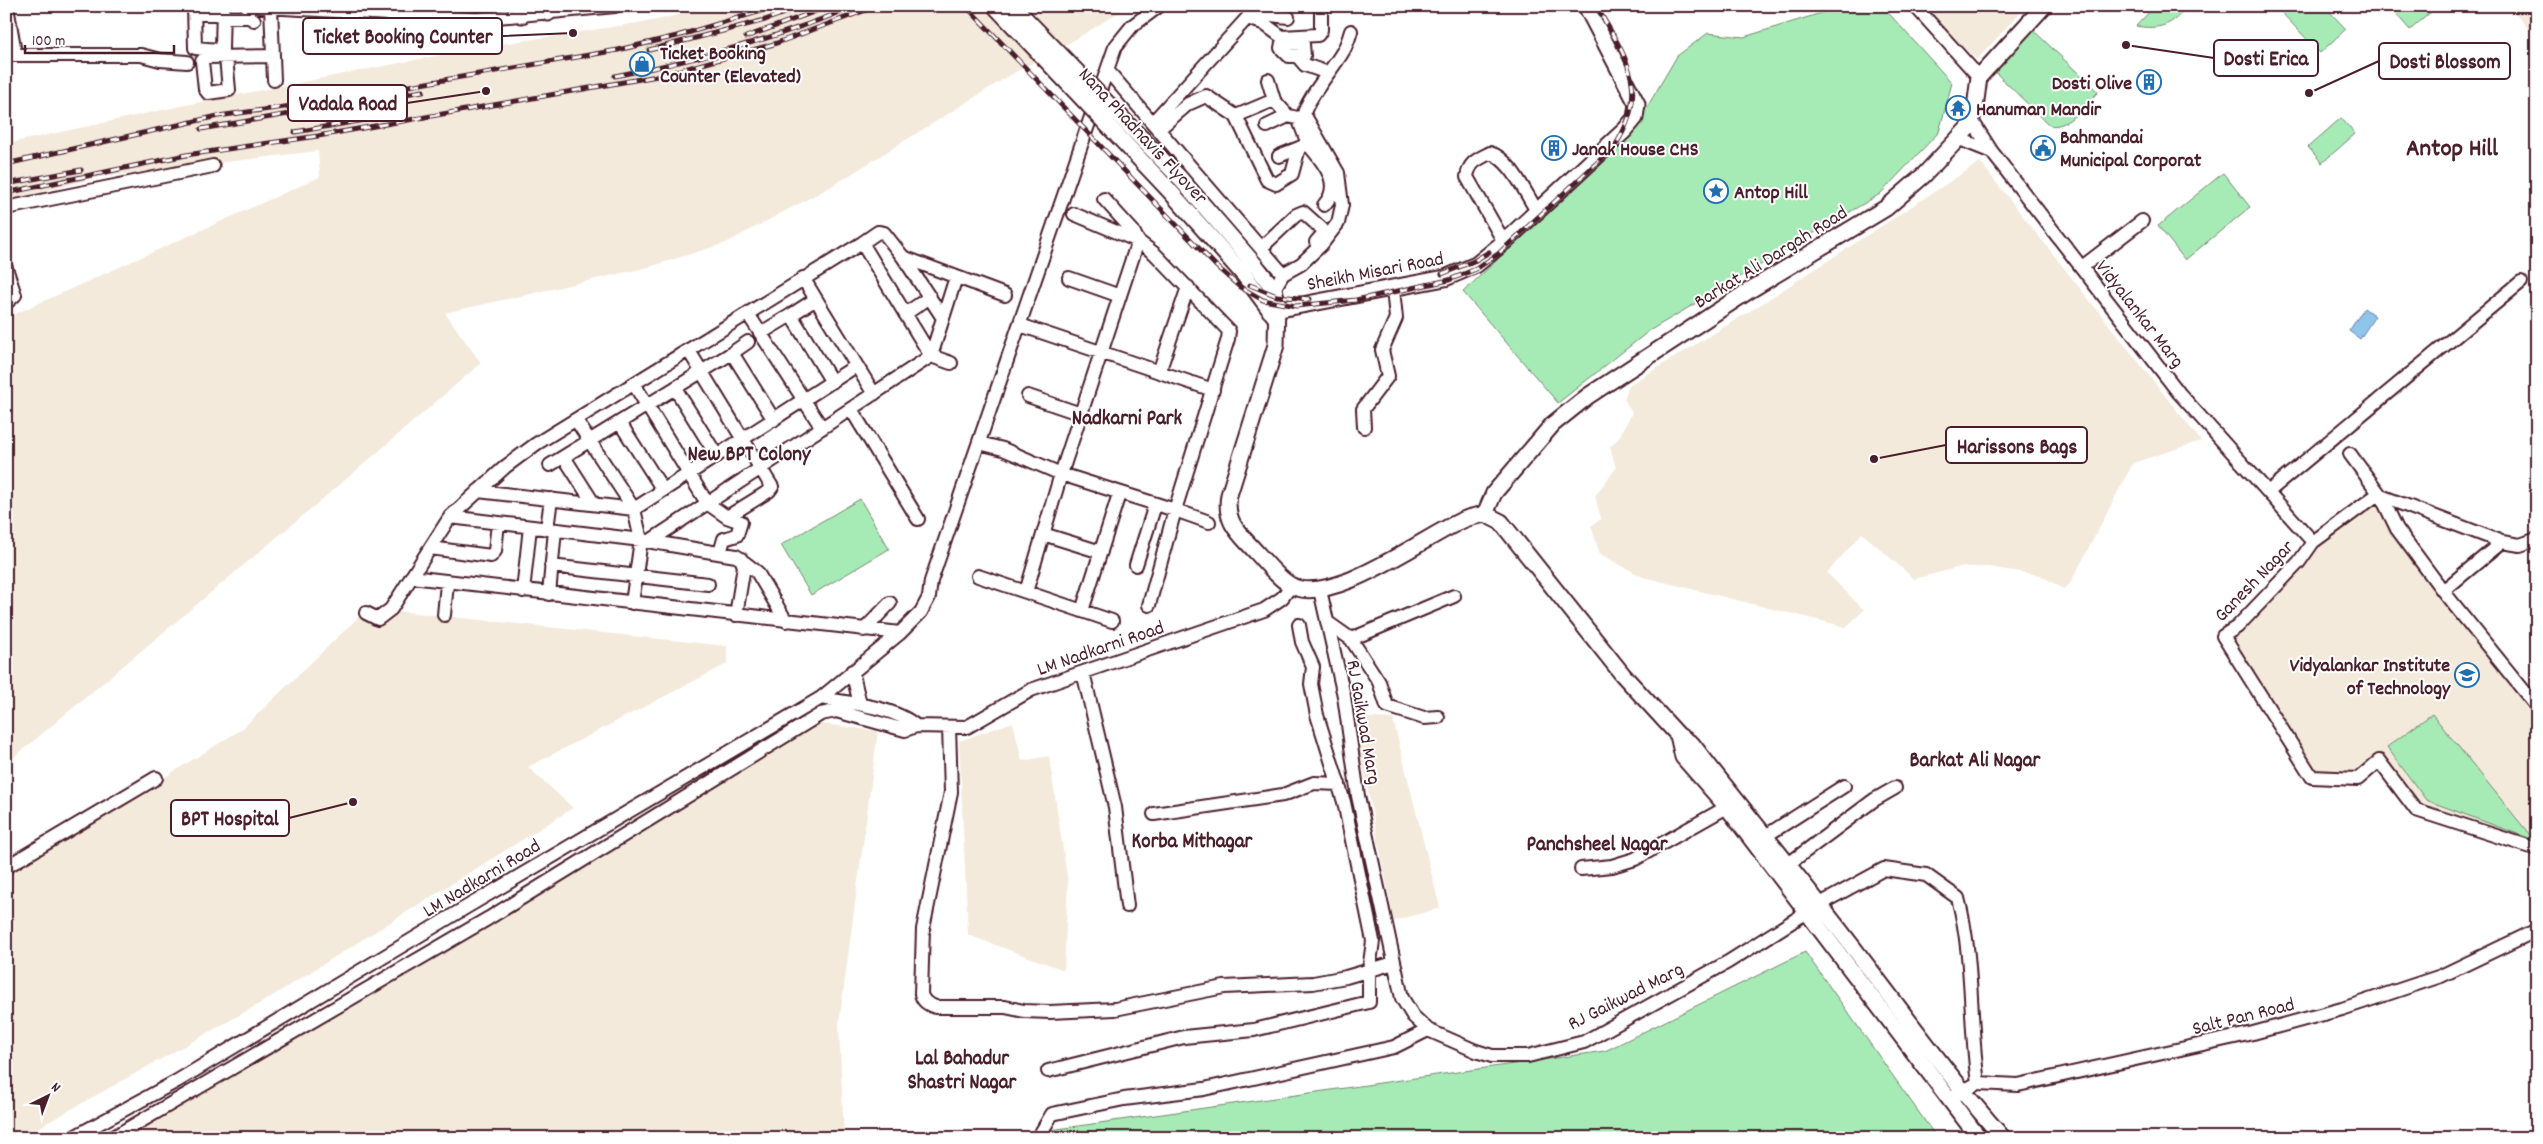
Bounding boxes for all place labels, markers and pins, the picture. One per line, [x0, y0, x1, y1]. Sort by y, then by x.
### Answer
callout: Ticket Booking Counter [303, 18, 502, 54]
callout: Dosti Erica [2214, 40, 2318, 76]
place label: Ticket Booking Counter (Elevated) [660, 41, 801, 92]
callout: Dosti Blossom [2379, 43, 2510, 79]
shop icon: Ticket Booking Counter (Elevated) [629, 51, 655, 77]
building icon: Dosti Olive [2136, 69, 2162, 95]
place label: Dosti Olive [2052, 71, 2132, 99]
callout: Vadala Road [288, 85, 407, 121]
temple icon: Hanuman Mandir [1945, 95, 1971, 121]
place label: Hanuman Mandir [1976, 97, 2102, 125]
place label: Bahmandai Municipal Corporat [2060, 125, 2202, 176]
building icon: Janak House CHS [1541, 135, 1567, 161]
public building icon: Bahmandai Municipal Corporat [2030, 135, 2056, 161]
place label: Janak House CHS [1572, 137, 1699, 165]
place icon: Antop Hill [1703, 178, 1729, 204]
place label: Antop Hill [1734, 180, 1808, 208]
callout: Harissons Bags [1946, 427, 2087, 463]
place label: Vidyalankar Institute of Technology [2290, 653, 2451, 704]
school or university icon: Vidyalankar Institute of Technology [2454, 662, 2480, 688]
callout: BPT Hospital [171, 800, 289, 836]

